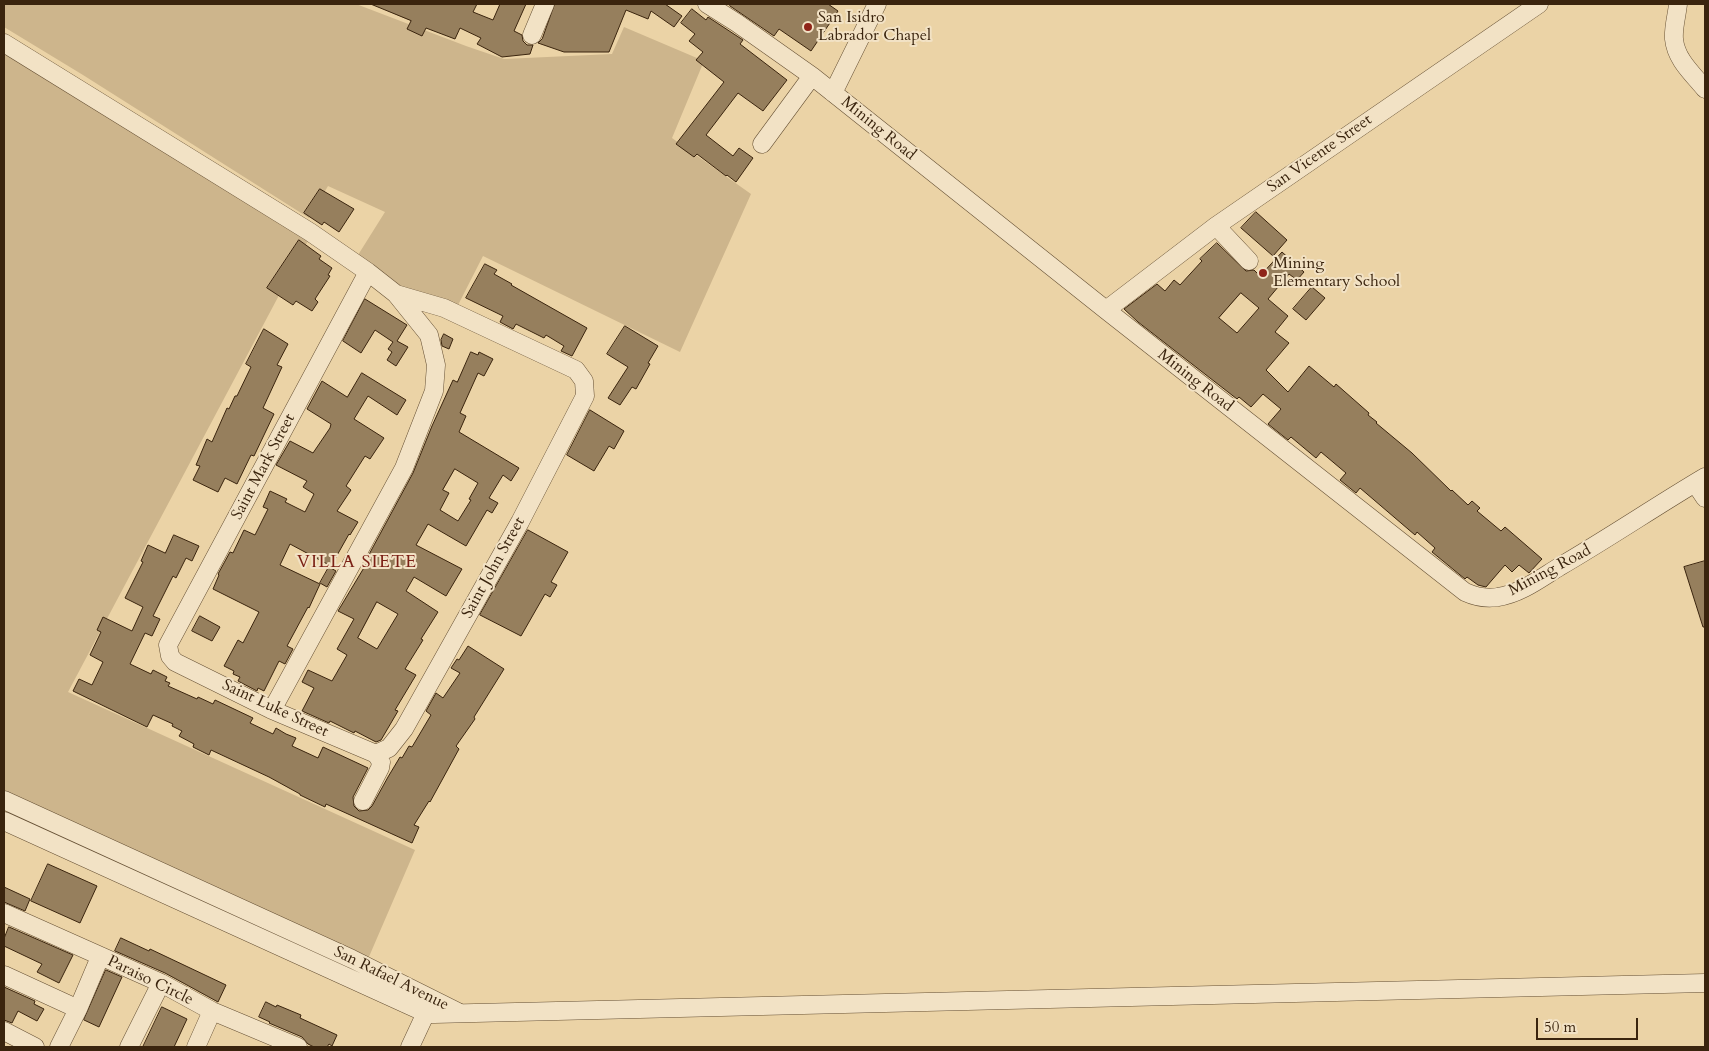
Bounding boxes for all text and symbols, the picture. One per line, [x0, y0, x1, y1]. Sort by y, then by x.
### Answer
place label: San Isidro Labrador Chapel [818, 8, 931, 46]
marker: San Isidro Labrador Chapel [802, 21, 814, 33]
street label: Mining Road [837, 93, 919, 165]
street label: San Vicente Street [1264, 111, 1376, 197]
place label: Mining Elementary School [1273, 254, 1400, 292]
marker: Mining Elementary School [1257, 267, 1269, 279]
street label: Mining Road [1153, 346, 1237, 416]
street label: Saint Mark Street [228, 411, 300, 523]
street label: Saint John Street [458, 514, 530, 622]
street label: Mining Road [1505, 541, 1595, 601]
district label: VILLA SIETE [295, 552, 419, 574]
street label: Saint Luke Street [219, 676, 331, 742]
street label: San Rafael Avenue [330, 943, 452, 1015]
street label: Paraiso Circle [104, 952, 196, 1010]
scale bar [1539, 1008, 1642, 1040]
text: 50 m [1544, 1017, 1576, 1037]

